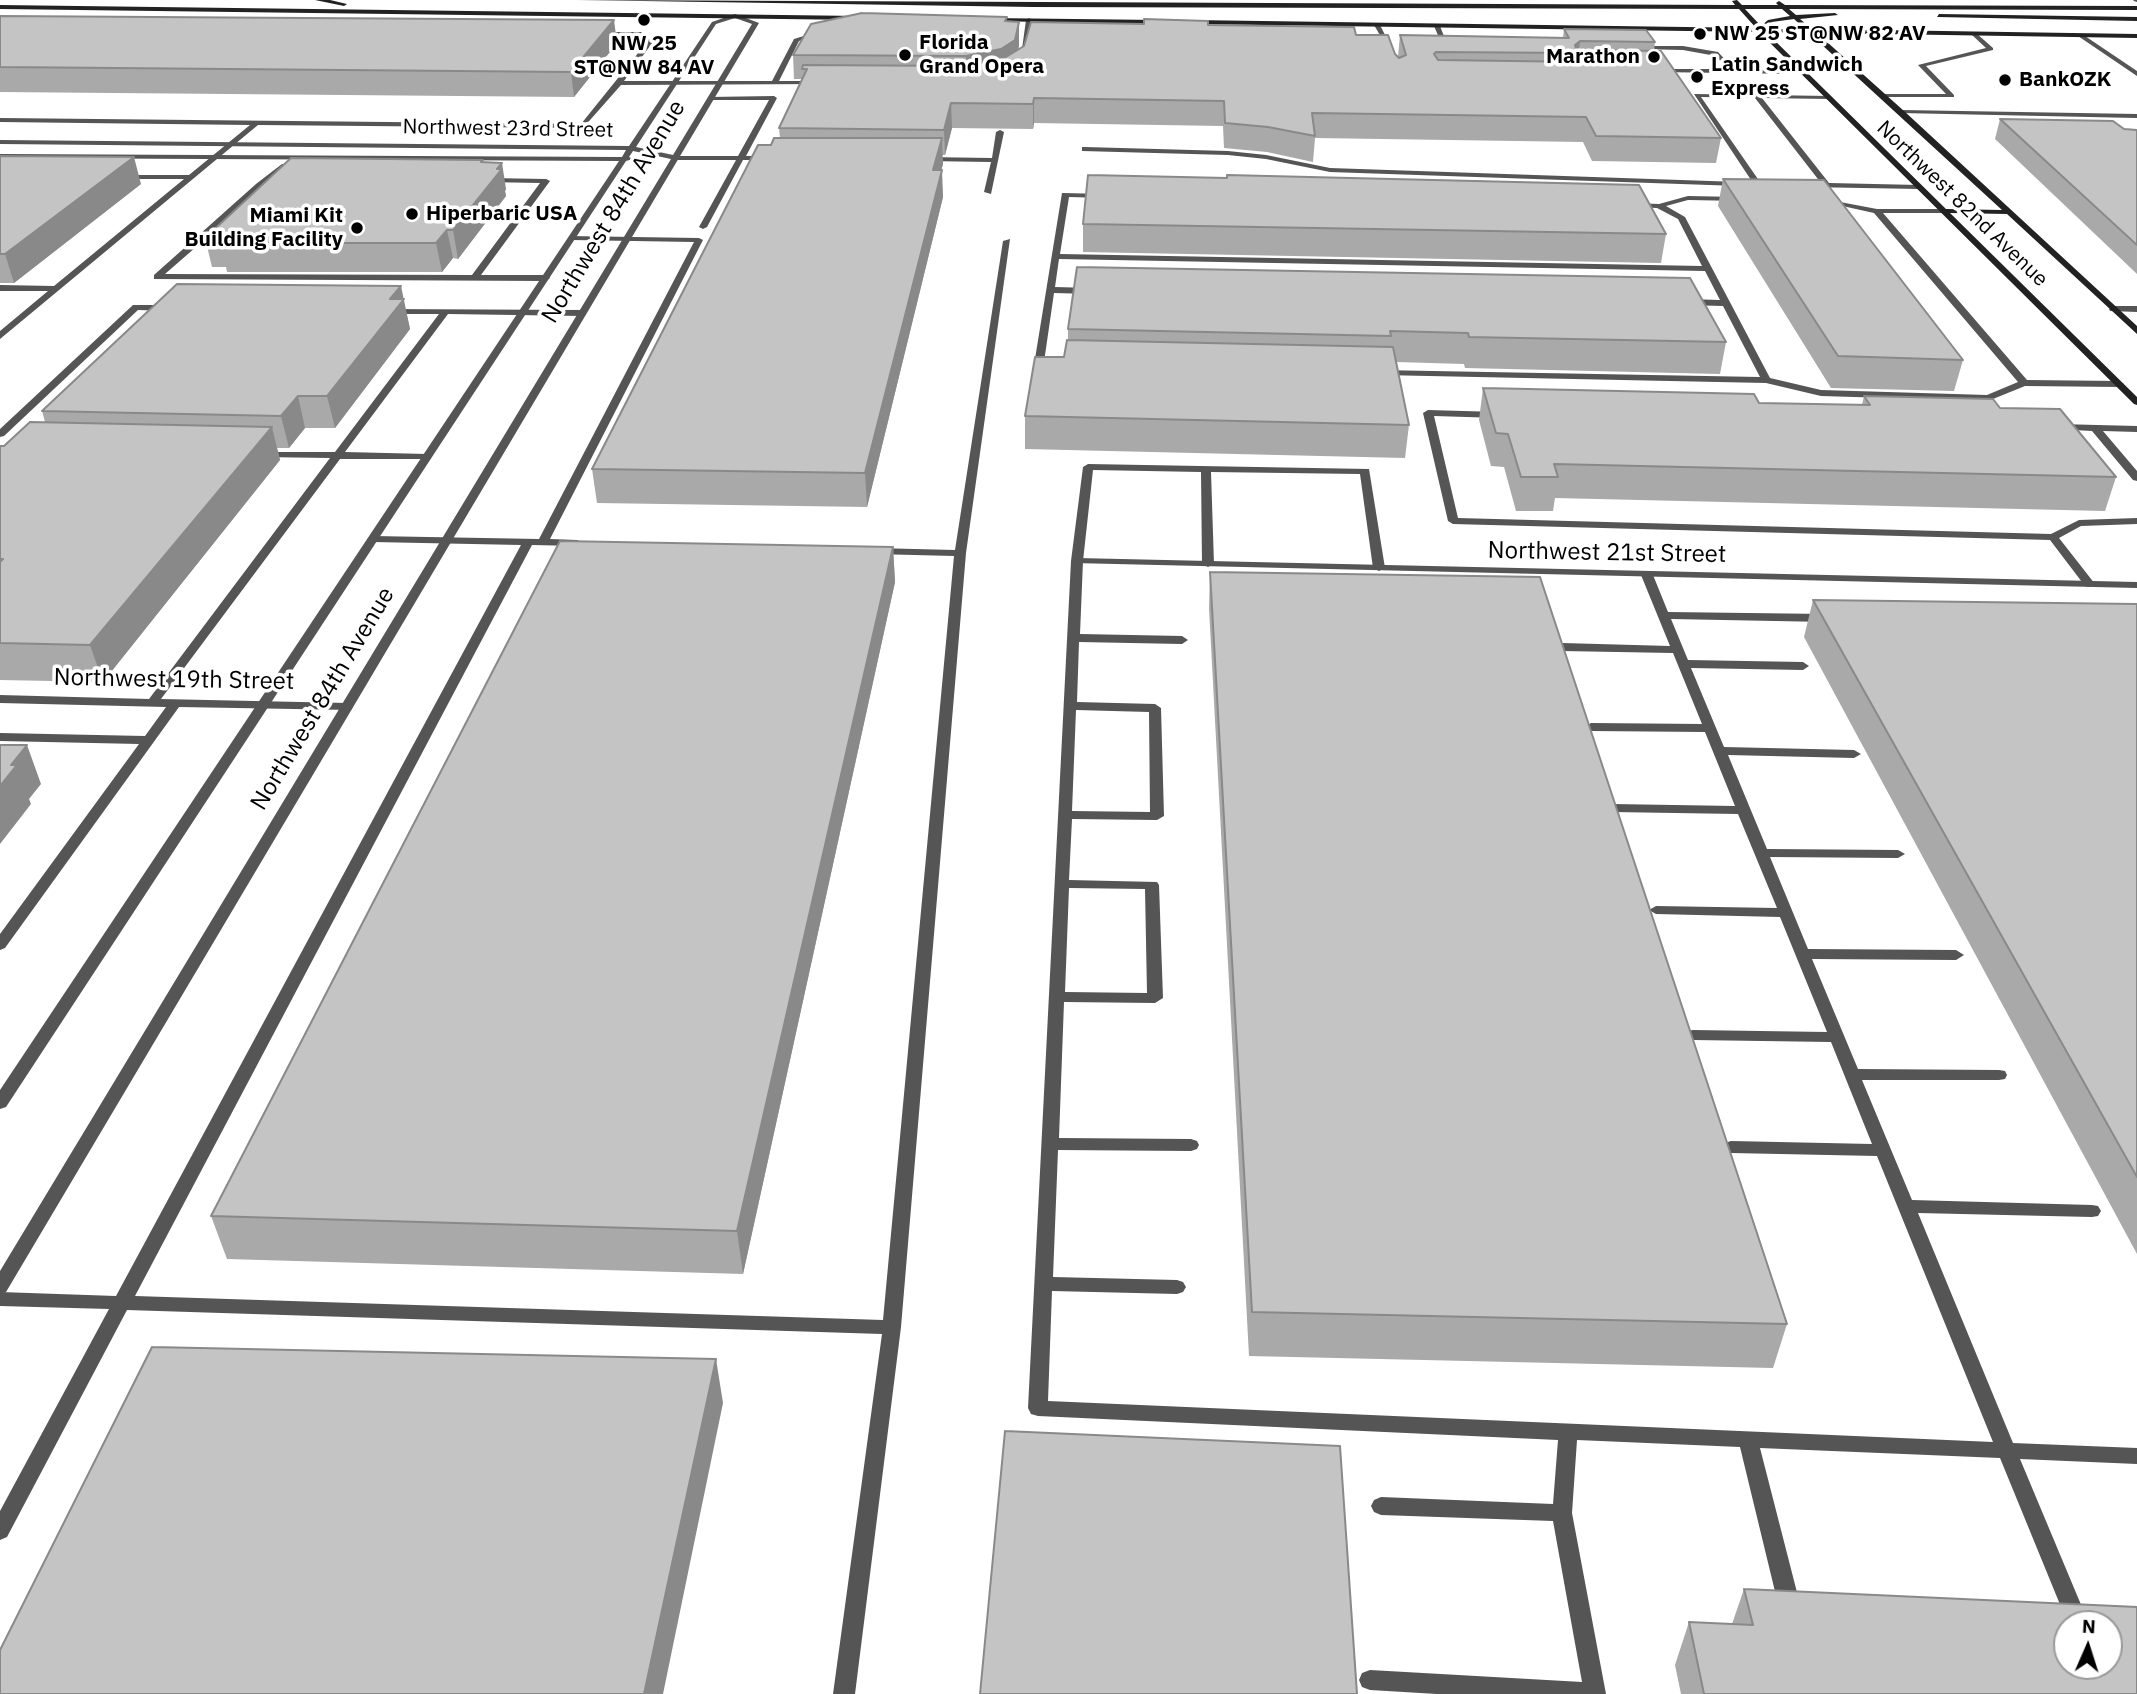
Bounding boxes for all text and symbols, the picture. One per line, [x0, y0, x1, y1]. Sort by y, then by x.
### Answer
marker: NW 25 ST@NW 84 AV [636, 12, 652, 28]
place label: NW 25 ST@NW 82 AV [1714, 21, 1926, 47]
marker: NW 25 ST@NW 82 AV [1692, 26, 1708, 42]
place label: Florida Grand Opera [919, 30, 1044, 80]
place label: NW 25 ST@NW 84 AV [574, 31, 714, 81]
place label: Marathon [1546, 44, 1640, 70]
marker: Florida Grand Opera [897, 47, 913, 63]
marker: Marathon [1646, 49, 1662, 65]
place label: Latin Sandwich Express [1711, 52, 1863, 102]
place label: BankOZK [2019, 67, 2111, 93]
marker: Latin Sandwich Express [1689, 69, 1705, 85]
marker: BankOZK [1997, 72, 2013, 88]
street label: Northwest 84th Avenue [536, 95, 692, 329]
street label: Northwest 23rd Street [402, 115, 614, 143]
street label: Northwest 82nd Avenue [1871, 116, 2053, 292]
place label: Hiperbaric USA [426, 201, 577, 227]
place label: Miami Kit Building Facility [184, 203, 343, 253]
marker: Hiperbaric USA [404, 206, 420, 222]
marker: Miami Kit Building Facility [349, 220, 365, 236]
street label: Northwest 21st Street [1487, 537, 1727, 569]
street label: Northwest 84th Avenue [245, 582, 401, 816]
street label: Northwest 19th Street [53, 664, 295, 696]
north arrow [2053, 1610, 2123, 1680]
text: N [2081, 1614, 2096, 1638]

